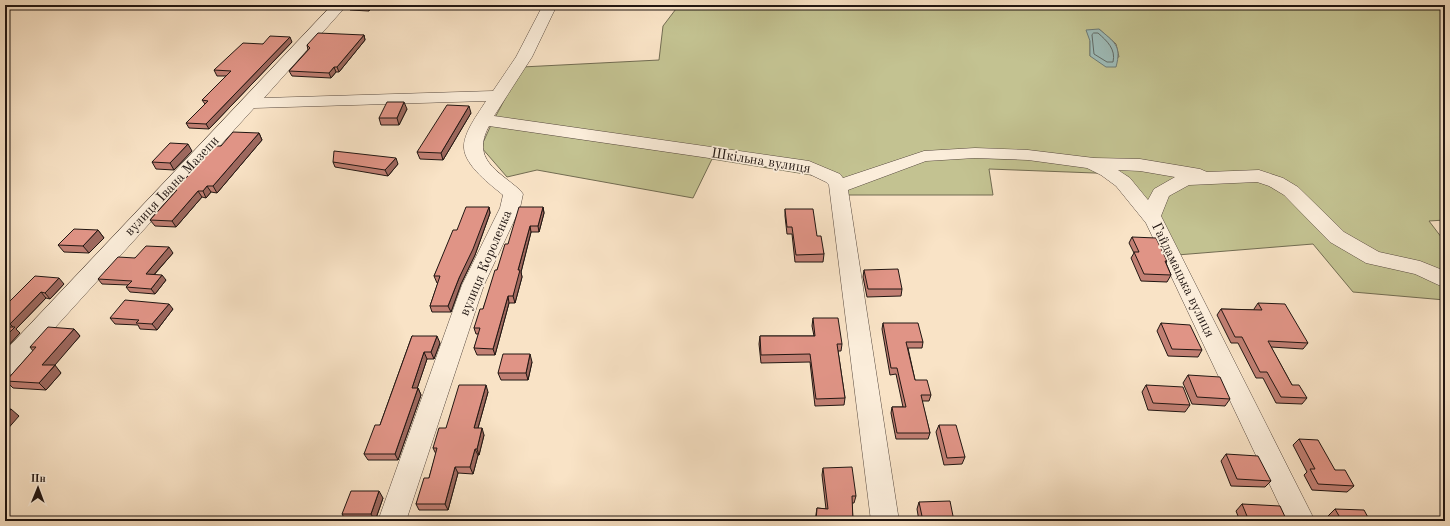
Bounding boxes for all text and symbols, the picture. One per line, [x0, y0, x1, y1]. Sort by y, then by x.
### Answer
street label: вулиця Івана Мазепи [122, 133, 222, 239]
street label: Шкільна вулиця [710, 146, 812, 176]
street label: вулиця Короленка [457, 208, 515, 318]
street label: Гайдамацька вулиця [1149, 220, 1217, 340]
north arrow [18, 468, 58, 508]
text: Пн [30, 474, 46, 485]

